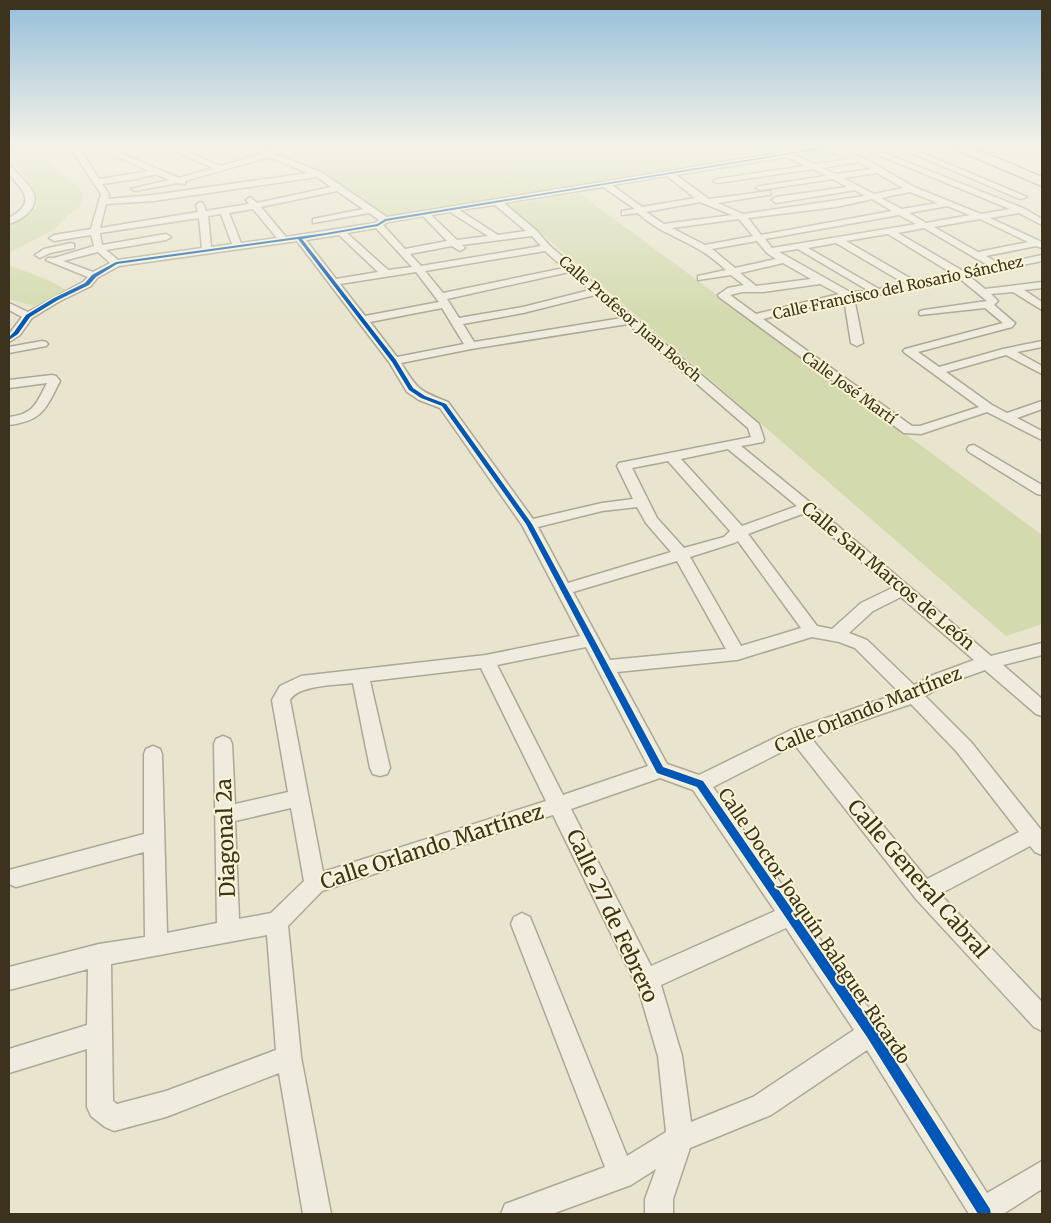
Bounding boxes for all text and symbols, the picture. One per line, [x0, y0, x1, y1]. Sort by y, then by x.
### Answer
street label: Calle Profesor Juan Bosch [555, 251, 706, 386]
street label: Calle Francisco del Rosario Sánchez [771, 252, 1025, 323]
street label: Calle José Martí [798, 347, 901, 429]
street label: Calle San Marcos de León [797, 496, 980, 655]
street label: Calle Orlando Martínez [771, 661, 965, 758]
street label: Diagonal 2a [210, 778, 241, 898]
street label: Calle Doctor Joaquín Balaguer Ricardo [713, 783, 916, 1068]
street label: Calle General Cabral [842, 793, 995, 964]
street label: Calle Orlando Martínez [317, 798, 547, 895]
street label: Calle 27 de Febrero [560, 825, 664, 1007]

